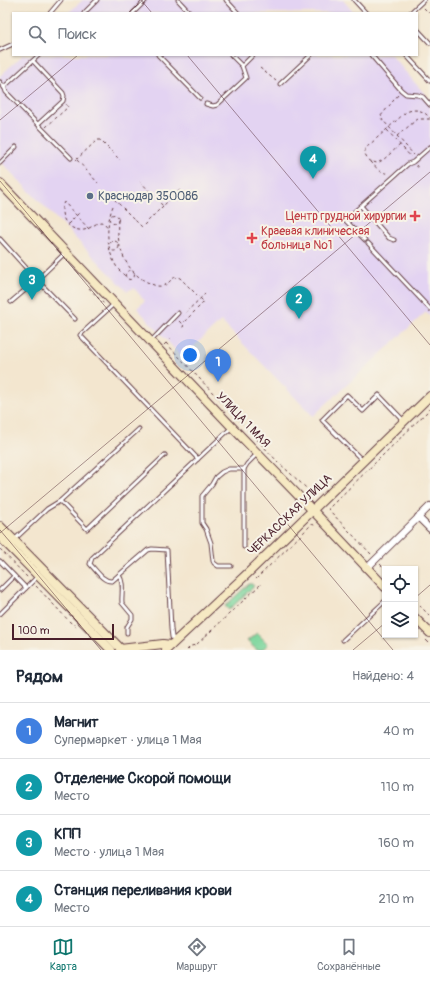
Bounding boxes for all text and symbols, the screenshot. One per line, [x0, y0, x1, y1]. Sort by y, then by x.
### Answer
search box [12, 12, 418, 56]
icon: search [26, 23, 48, 45]
text: Поиск [58, 25, 97, 44]
pin: 4 [300, 146, 326, 179]
place label: Краснодар 350086 [98, 189, 198, 204]
marker: Краснодар 350086 [85, 191, 95, 201]
place label: Центр грудной хирургии [286, 209, 407, 224]
marker: Центр грудной хирургии [409, 210, 421, 222]
place label: Краевая клиническая больница №1 [261, 224, 370, 253]
marker: Краевая клиническая больница №1 [246, 232, 258, 244]
pin: 3 [19, 267, 45, 300]
pin: 2 [286, 286, 312, 319]
your location [180, 345, 200, 365]
pin: 1 [205, 349, 231, 382]
street label: УЛИЦА 1 МАЯ [213, 389, 273, 451]
street label: ЧЕРКАССКАЯ УЛИЦА [245, 471, 335, 559]
map controls [382, 566, 418, 638]
button: locate [382, 566, 418, 602]
button: layers [382, 602, 418, 638]
scale bar [12, 622, 114, 641]
text: 100 m [18, 624, 49, 637]
text: Рядом [16, 666, 63, 687]
text: Найдено: 4 [352, 668, 414, 684]
text: Магнит [54, 713, 99, 732]
text: 1 [26, 723, 32, 739]
text: 40 m [383, 723, 414, 739]
text: Супермаркет · улица 1 Мая [54, 732, 202, 748]
text: Отделение Скорой помощи [54, 769, 231, 788]
text: 2 [25, 779, 33, 795]
text: 110 m [381, 779, 414, 795]
text: Место [54, 788, 90, 804]
text: КПП [54, 825, 81, 844]
text: 3 [25, 835, 33, 851]
text: 160 m [378, 835, 414, 851]
text: Место · улица 1 Мая [54, 844, 164, 860]
text: Станция переливания крови [54, 881, 231, 900]
text: 4 [25, 891, 33, 907]
text: 210 m [378, 891, 414, 907]
text: Место [54, 900, 90, 916]
tab: Карта [50, 936, 77, 973]
tab: Маршрут [176, 936, 218, 973]
tab: Сохранённые [317, 936, 380, 973]

